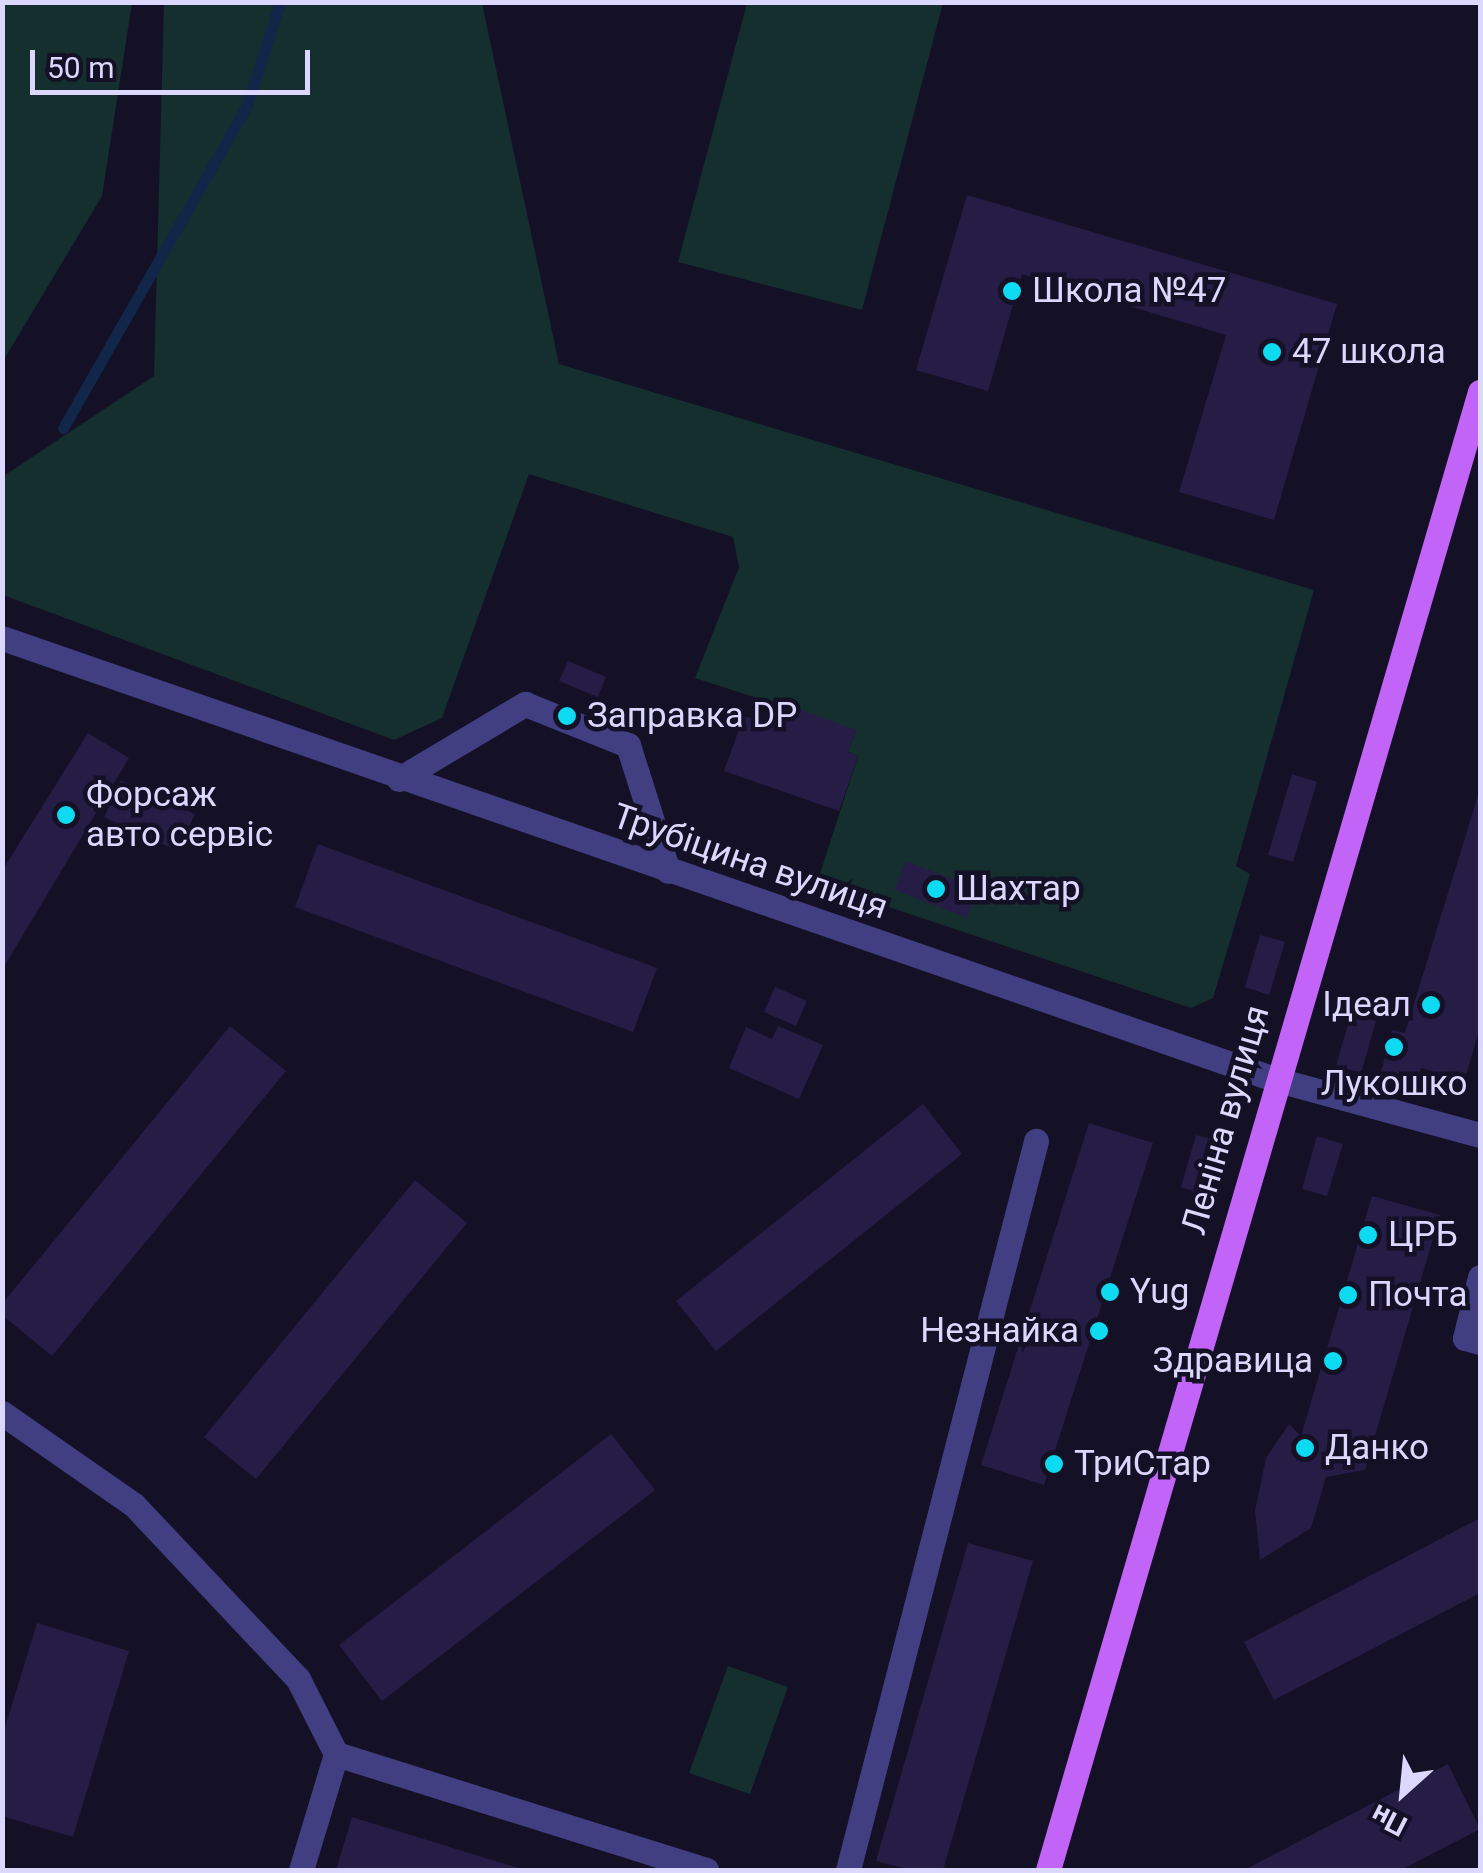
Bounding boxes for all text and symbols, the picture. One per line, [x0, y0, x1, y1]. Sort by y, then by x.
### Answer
scale bar [35, 30, 315, 92]
text: 50 m [47, 50, 114, 85]
place label: Школа №47 [1032, 270, 1226, 312]
marker: Школа №47 [1001, 280, 1023, 302]
place label: 47 школа [1292, 331, 1446, 373]
marker: 47 школа [1261, 341, 1283, 363]
place label: Заправка DP [587, 695, 797, 737]
marker: Заправка DP [556, 705, 578, 727]
place label: Форсаж авто сервіс [86, 774, 273, 856]
street label: Трубіцина вулиця [607, 795, 893, 929]
marker: Форсаж авто сервіс [55, 804, 77, 826]
place label: Шахтар [956, 868, 1081, 910]
marker: Шахтар [925, 878, 947, 900]
place label: Ідеал [1322, 984, 1411, 1026]
marker: Ідеал [1420, 994, 1442, 1016]
street label: Леніна вулиця [1173, 1001, 1279, 1239]
marker: Лукошко [1383, 1036, 1405, 1058]
place label: Лукошко [1321, 1063, 1467, 1105]
place label: ЦРБ [1388, 1214, 1458, 1256]
marker: ЦРБ [1357, 1224, 1379, 1246]
place label: Yug [1130, 1271, 1189, 1313]
place label: Почта [1368, 1274, 1468, 1316]
marker: Yug [1099, 1281, 1121, 1303]
marker: Почта [1337, 1284, 1359, 1306]
place label: Незнайка [920, 1310, 1079, 1352]
marker: Незнайка [1088, 1320, 1110, 1342]
place label: Здравица [1152, 1340, 1313, 1382]
marker: Здравица [1322, 1350, 1344, 1372]
place label: Данко [1325, 1427, 1429, 1469]
marker: Данко [1294, 1437, 1316, 1459]
place label: ТриСтар [1074, 1443, 1211, 1485]
marker: ТриСтар [1043, 1453, 1065, 1475]
north arrow [1353, 1743, 1453, 1843]
text: Пн [1366, 1797, 1413, 1843]

